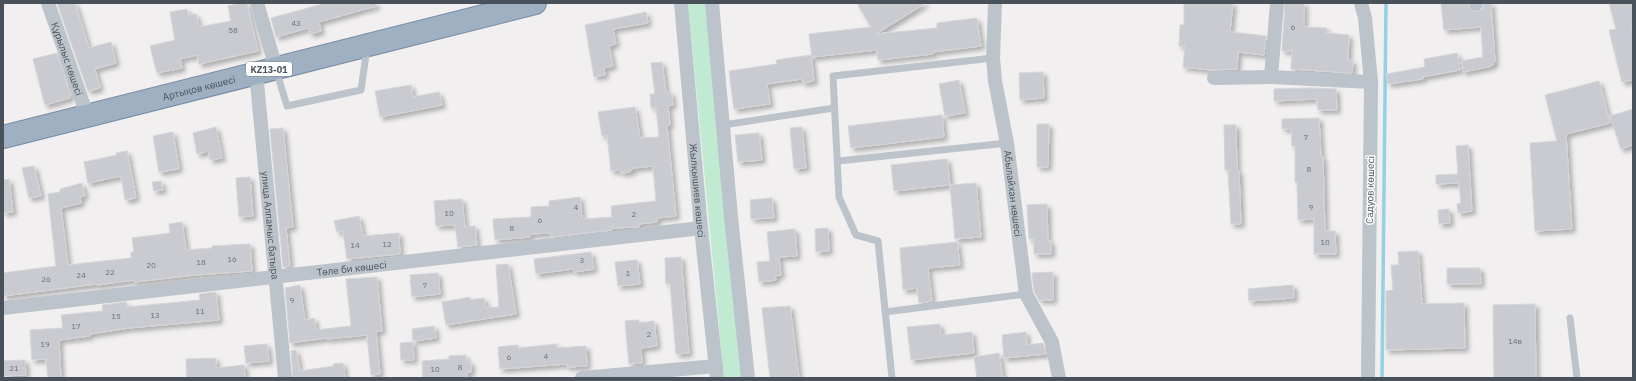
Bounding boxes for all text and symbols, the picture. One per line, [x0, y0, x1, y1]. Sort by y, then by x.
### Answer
house number: 43 [291, 18, 301, 28]
street label: Құрылыс көшесі [49, 20, 86, 97]
house number: 6 [1291, 22, 1296, 32]
house number: 58 [228, 25, 238, 35]
road number: KZ13-01 [246, 62, 292, 76]
street label: Артықов көшесі [161, 72, 237, 103]
house number: 7 [1304, 132, 1309, 142]
street label: Жылқышиев көшесі [687, 143, 708, 238]
street label: Абылайхан көшесі [1001, 149, 1025, 237]
street label: Садуов көшесі [1363, 156, 1377, 224]
house number: 8 [1307, 164, 1312, 174]
street label: улица Алпамыс батыра [259, 170, 282, 281]
house number: 4 [574, 202, 579, 212]
house number: 9 [1309, 202, 1314, 212]
house number: 10 [444, 208, 454, 218]
house number: 2 [632, 209, 637, 219]
house number: 6 [538, 215, 543, 225]
house number: 8 [510, 223, 515, 233]
house number: 10 [1320, 237, 1330, 247]
house number: 12 [382, 239, 392, 249]
house number: 14 [350, 240, 360, 250]
house number: 16 [227, 254, 237, 264]
house number: 3 [580, 255, 585, 265]
house number: 18 [196, 257, 206, 267]
street label: Төле би көшесі [316, 258, 387, 278]
house number: 20 [146, 260, 156, 270]
house number: 22 [105, 267, 115, 277]
house number: 1 [626, 268, 631, 278]
house number: 24 [76, 270, 86, 280]
house number: 26 [41, 274, 51, 284]
house number: 7 [423, 280, 428, 290]
house number: 9 [290, 295, 295, 305]
house number: 11 [195, 306, 205, 316]
house number: 13 [150, 310, 160, 320]
house number: 15 [111, 311, 121, 321]
house number: 17 [71, 321, 81, 331]
house number: 2 [647, 329, 652, 339]
house number: 14в [1508, 336, 1522, 346]
house number: 19 [40, 339, 50, 349]
house number: 4 [544, 351, 549, 361]
house number: 6 [507, 352, 512, 362]
house number: 8 [458, 362, 463, 372]
house number: 21 [9, 363, 19, 373]
house number: 10 [430, 364, 440, 374]

